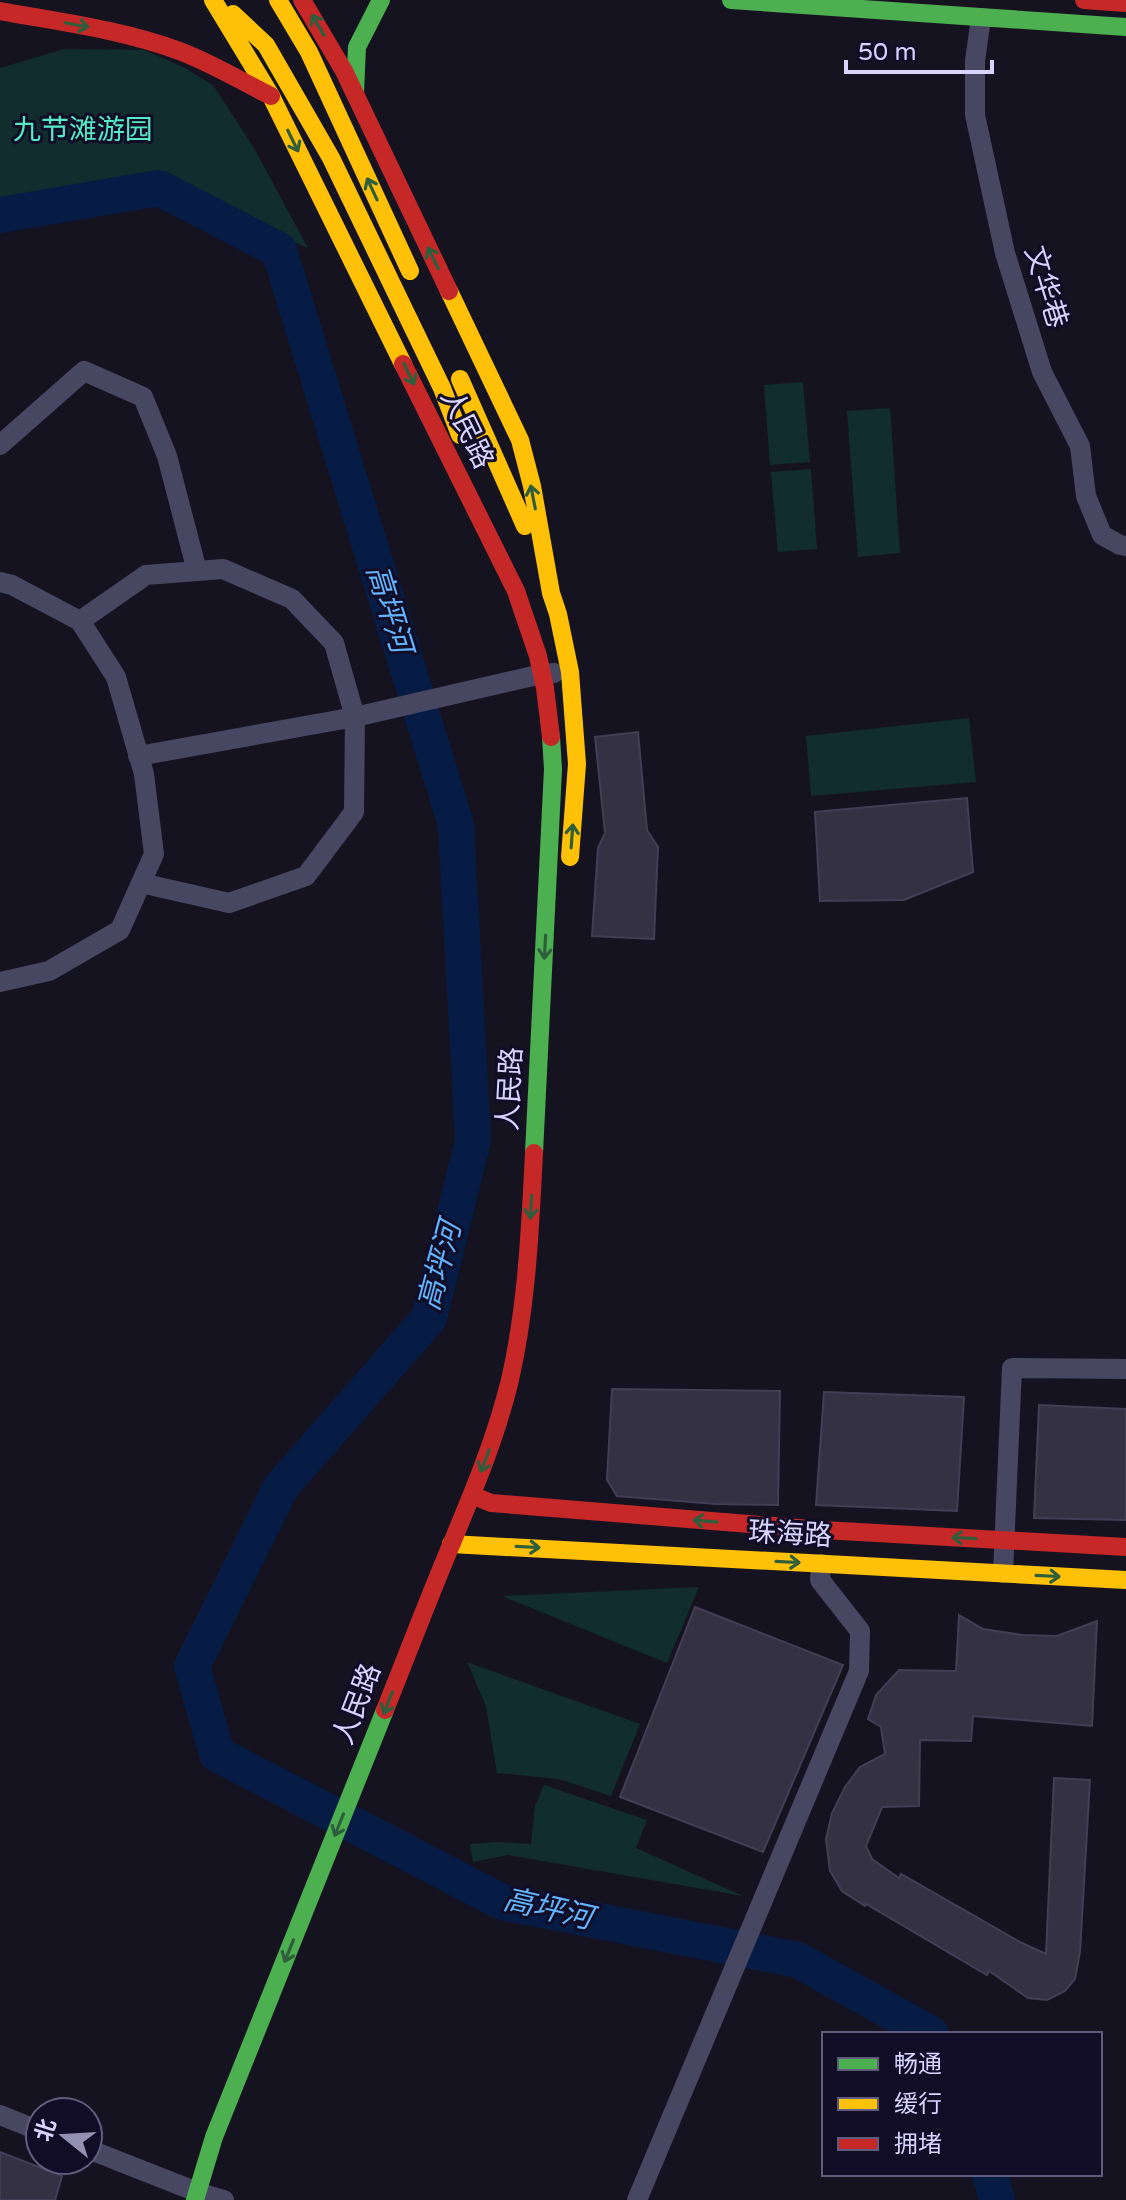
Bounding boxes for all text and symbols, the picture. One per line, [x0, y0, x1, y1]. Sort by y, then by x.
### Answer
one-way arrow [309, 14, 325, 37]
one-way arrow [63, 18, 89, 33]
scale bar [846, 24, 992, 74]
text: 50 m [858, 38, 916, 67]
park label: 九节滩游园 [13, 113, 153, 147]
one-way arrow [286, 128, 301, 152]
one-way arrow [364, 177, 379, 201]
street label: 文华巷 [1017, 242, 1075, 332]
one-way arrow [425, 246, 441, 270]
one-way arrow [402, 361, 417, 385]
street label: 人民路 [433, 384, 501, 474]
one-way arrow [525, 484, 540, 510]
water label: 高坪河 [358, 561, 421, 662]
one-way arrow [565, 823, 580, 850]
one-way arrow [537, 933, 552, 960]
street label: 人民路 [491, 1046, 529, 1132]
one-way arrow [523, 1193, 538, 1220]
water label: 高坪河 [410, 1213, 471, 1314]
one-way arrow [477, 1448, 491, 1473]
one-way arrow [692, 1513, 719, 1528]
street label: 珠海路 [747, 1515, 833, 1553]
one-way arrow [951, 1530, 978, 1545]
one-way arrow [514, 1540, 541, 1555]
one-way arrow [774, 1555, 801, 1570]
one-way arrow [1034, 1569, 1061, 1584]
street label: 人民路 [326, 1659, 388, 1749]
one-way arrow [380, 1690, 394, 1715]
one-way arrow [331, 1812, 345, 1837]
water label: 高坪河 [500, 1881, 601, 1938]
one-way arrow [280, 1938, 295, 1963]
legend [822, 2032, 1102, 2176]
text: 畅通 [894, 2050, 942, 2079]
text: 缓行 [894, 2090, 942, 2119]
north arrow [24, 2096, 104, 2176]
text: 北 [30, 2116, 62, 2145]
text: 拥堵 [894, 2130, 942, 2159]

